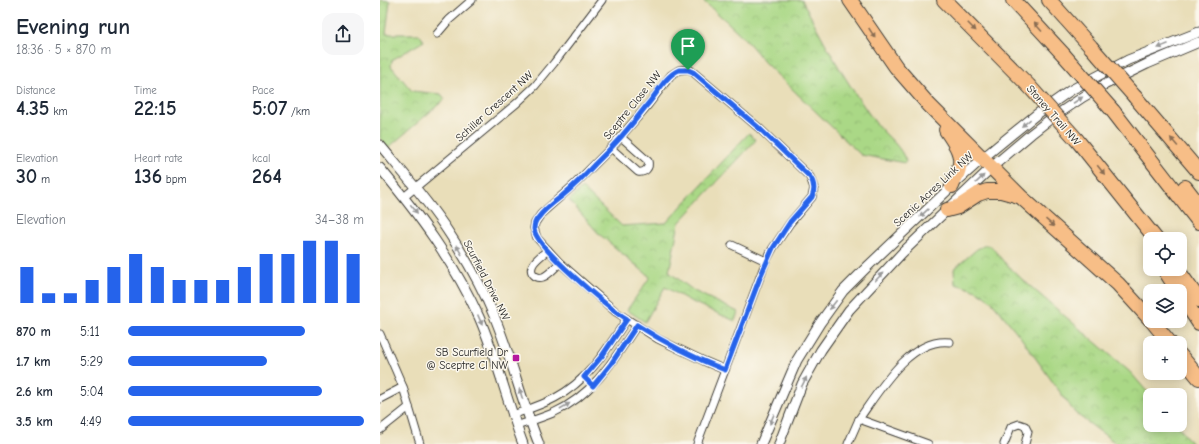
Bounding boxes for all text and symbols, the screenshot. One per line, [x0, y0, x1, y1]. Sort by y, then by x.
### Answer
button: share [322, 13, 364, 55]
text: Evening run [16, 14, 130, 40]
one-way arrow [967, 22, 977, 32]
one-way arrow [1033, 22, 1043, 32]
one-way arrow [868, 27, 875, 38]
pin [671, 29, 705, 70]
icon: arrive [677, 35, 699, 57]
text: 18:36 · 5 × 870 m [16, 42, 111, 57]
one-way arrow [1156, 43, 1168, 49]
street label: Schiller Crescent NW [453, 68, 536, 145]
street label: Sceptre Close NW [601, 68, 664, 142]
street label: Stoney Trail NW [1024, 82, 1084, 149]
text: Distance [16, 84, 55, 97]
text: Time [134, 84, 157, 97]
text: Pace [252, 84, 274, 97]
one-way arrow [1073, 96, 1083, 104]
text: 4.35 [16, 97, 49, 120]
text: 22:15 [134, 97, 177, 120]
text: 5:07 [252, 97, 287, 120]
text: km [49, 105, 68, 118]
text: /km [287, 105, 310, 118]
one-way arrow [1020, 119, 1031, 127]
one-way arrow [1169, 137, 1178, 148]
street label: Scenic Acres Link NW [891, 149, 976, 230]
text: Elevation [16, 152, 58, 165]
text: Heart rate [134, 152, 183, 165]
text: kcal [252, 152, 270, 165]
text: 30 [16, 165, 37, 188]
text: 136 [134, 165, 162, 188]
text: 264 [252, 165, 282, 188]
one-way arrow [1097, 165, 1106, 176]
text: m [37, 173, 50, 186]
text: bpm [162, 173, 187, 186]
one-way arrow [975, 174, 985, 184]
one-way arrow [409, 203, 418, 214]
one-way arrow [919, 208, 929, 218]
text: Elevation [16, 212, 66, 227]
text: 34–38 m [315, 212, 364, 227]
one-way arrow [1045, 219, 1056, 228]
map controls [1143, 232, 1187, 432]
button: locate [1143, 232, 1187, 276]
street label: Scurfield Drive NW [461, 238, 513, 323]
one-way arrow [456, 244, 463, 255]
one-way arrow [874, 272, 884, 282]
button: layers [1143, 284, 1187, 328]
one-way arrow [829, 300, 837, 311]
one-way arrow [477, 315, 483, 326]
text: 870 m [16, 324, 51, 339]
text: 5:11 [80, 324, 100, 339]
button: + [1143, 336, 1187, 380]
place label: SB Scurfield Dr @ Sceptre Cl NW [426, 346, 509, 372]
marker: SB Scurfield Dr @ Sceptre Cl NW [511, 353, 521, 363]
text: 1.7 km [16, 354, 51, 369]
text: 5:29 [80, 354, 103, 369]
one-way arrow [800, 376, 807, 388]
text: 2.6 km [16, 384, 53, 399]
text: 5:04 [80, 384, 104, 399]
one-way arrow [518, 388, 524, 400]
button: − [1143, 388, 1187, 432]
one-way arrow [559, 403, 571, 410]
text: 3.5 km [16, 414, 53, 429]
text: 4:49 [80, 414, 102, 429]
one-way arrow [768, 414, 774, 426]

